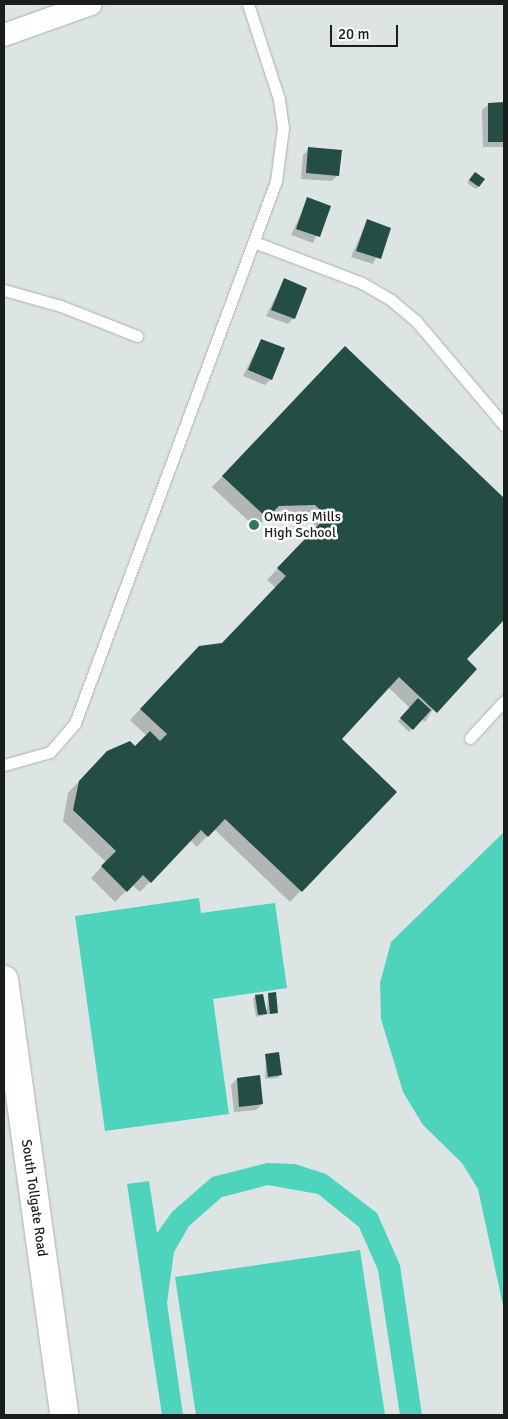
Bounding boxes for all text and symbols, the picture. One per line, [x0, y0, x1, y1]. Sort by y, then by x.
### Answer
scale bar [333, 15, 400, 47]
text: 20 m [338, 25, 369, 43]
place label: Owings Mills High School [264, 509, 341, 542]
marker: Owings Mills High School [248, 519, 260, 531]
street label: South Tollgate Road [17, 1138, 51, 1258]

